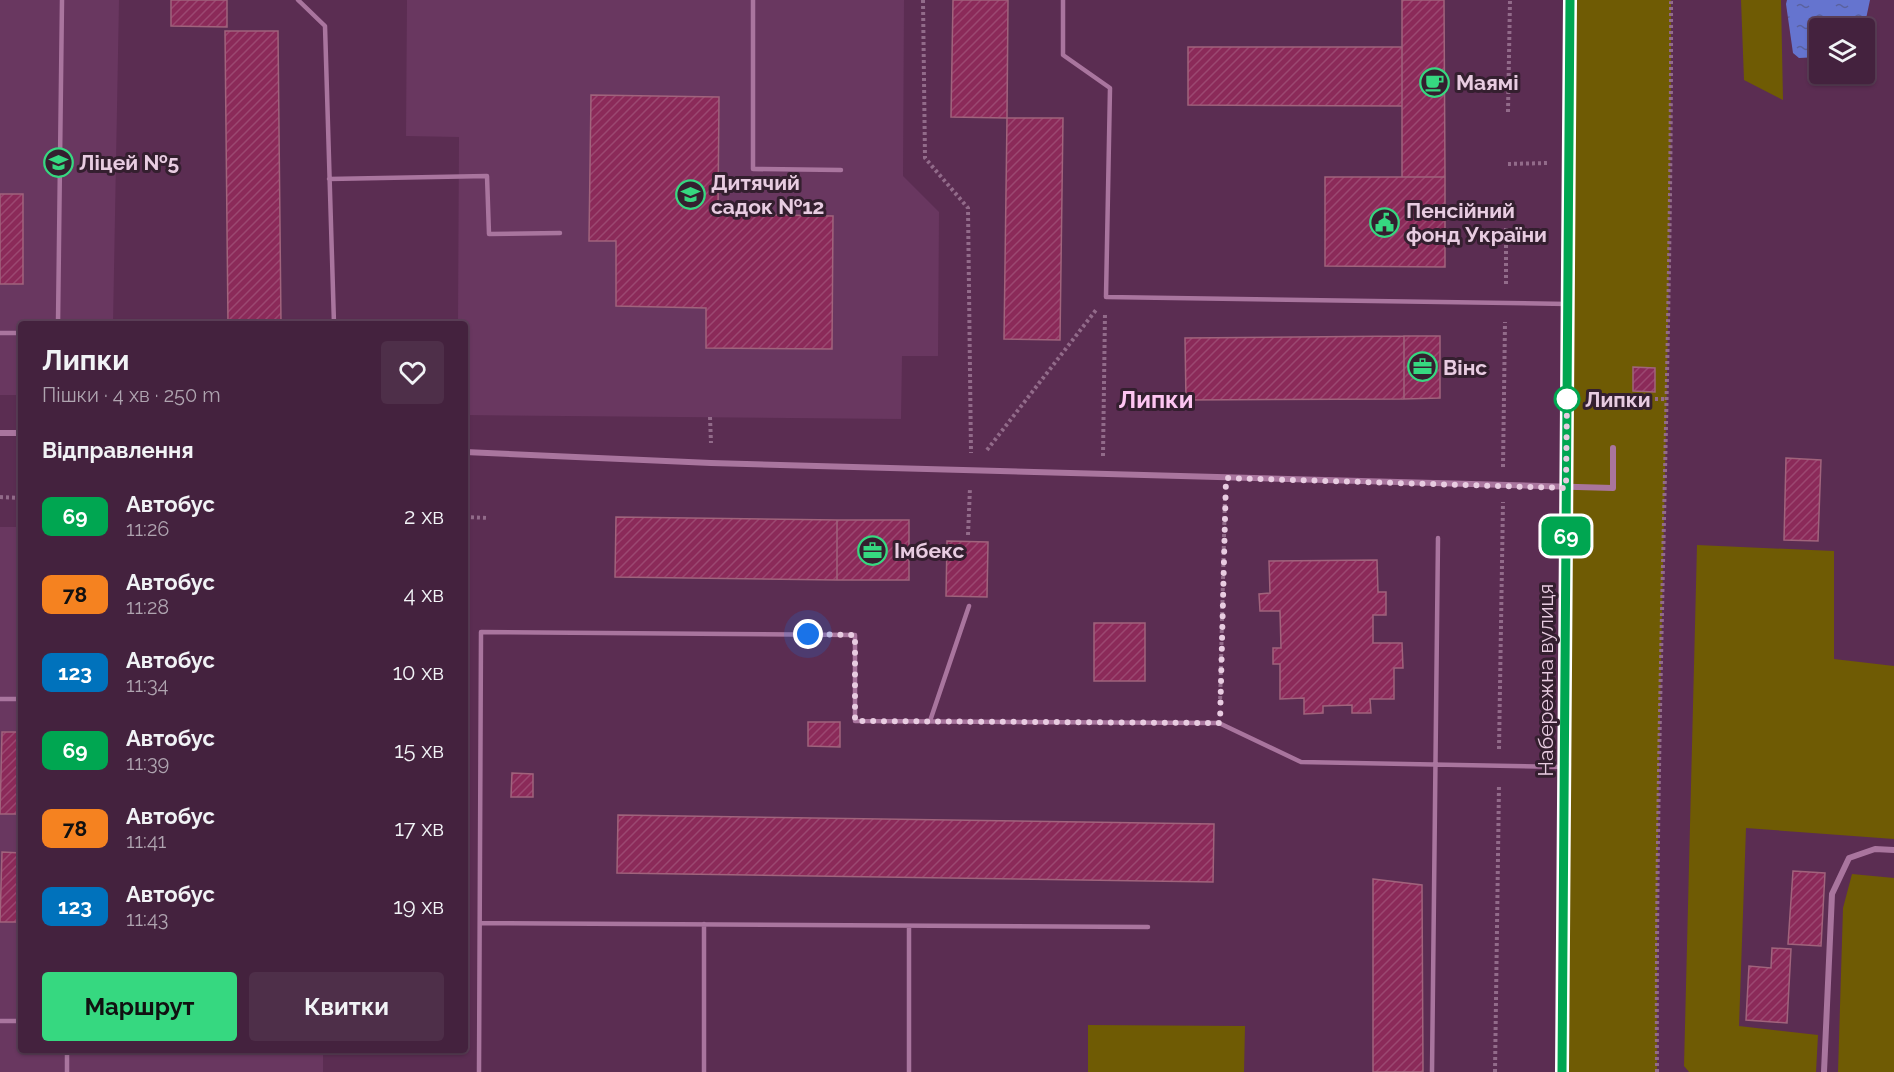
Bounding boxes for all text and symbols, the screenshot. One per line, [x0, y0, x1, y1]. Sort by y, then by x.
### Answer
map controls [1809, 18, 1875, 84]
button: layers [1809, 18, 1875, 84]
cafe icon: Маямі [1419, 66, 1451, 98]
place label: Маямі [1456, 70, 1519, 95]
school or university icon: Ліцей №5 [42, 146, 74, 178]
place label: Ліцей №5 [79, 150, 179, 175]
place label: Дитячий садок №12 [711, 170, 824, 219]
school or university icon: Дитячий садок №12 [674, 178, 706, 210]
place label: Пенсійний фонд України [1406, 198, 1547, 247]
public building icon: Пенсійний фонд України [1369, 206, 1401, 238]
button: heart [381, 341, 444, 404]
text: Липки [42, 344, 130, 377]
office icon: Вінс [1406, 351, 1438, 383]
place label: Вінс [1443, 355, 1487, 380]
text: Пішки · 4 хв · 250 m [42, 383, 221, 407]
district label: Липки [1118, 385, 1194, 414]
marker: Липки [1554, 386, 1580, 412]
place label: Липки [1585, 387, 1651, 412]
text: Відправлення [42, 437, 194, 463]
text: Автобус [126, 491, 215, 517]
text: 2 хв [404, 503, 444, 529]
text: 69 [62, 504, 88, 529]
line badge: 69 [1539, 516, 1593, 556]
text: 11:26 [126, 517, 169, 541]
text: 69 [1553, 524, 1579, 549]
office icon: Імбекс [857, 534, 889, 566]
place label: Імбекс [894, 538, 964, 563]
text: Автобус [126, 569, 215, 595]
text: 4 хв [404, 581, 444, 607]
text: 78 [63, 582, 87, 607]
street label: Набережна вулиця [1533, 584, 1558, 776]
text: 11:28 [126, 595, 169, 619]
your location [793, 619, 823, 649]
text: Автобус [126, 647, 215, 673]
text: 10 хв [393, 659, 444, 685]
text: 123 [58, 660, 92, 685]
text: 11:34 [126, 673, 168, 697]
text: Автобус [126, 725, 215, 751]
text: 15 хв [394, 737, 444, 763]
text: 69 [62, 738, 88, 763]
text: 11:39 [126, 751, 169, 775]
text: Автобус [126, 803, 215, 829]
text: 17 хв [394, 815, 444, 841]
text: 78 [63, 816, 87, 841]
text: 11:41 [126, 829, 166, 853]
text: Автобус [126, 881, 215, 907]
text: 19 хв [393, 893, 444, 919]
text: 123 [58, 894, 92, 919]
text: 11:43 [126, 907, 168, 931]
button: Маршрут [42, 972, 237, 1041]
button: Квитки [249, 972, 444, 1041]

